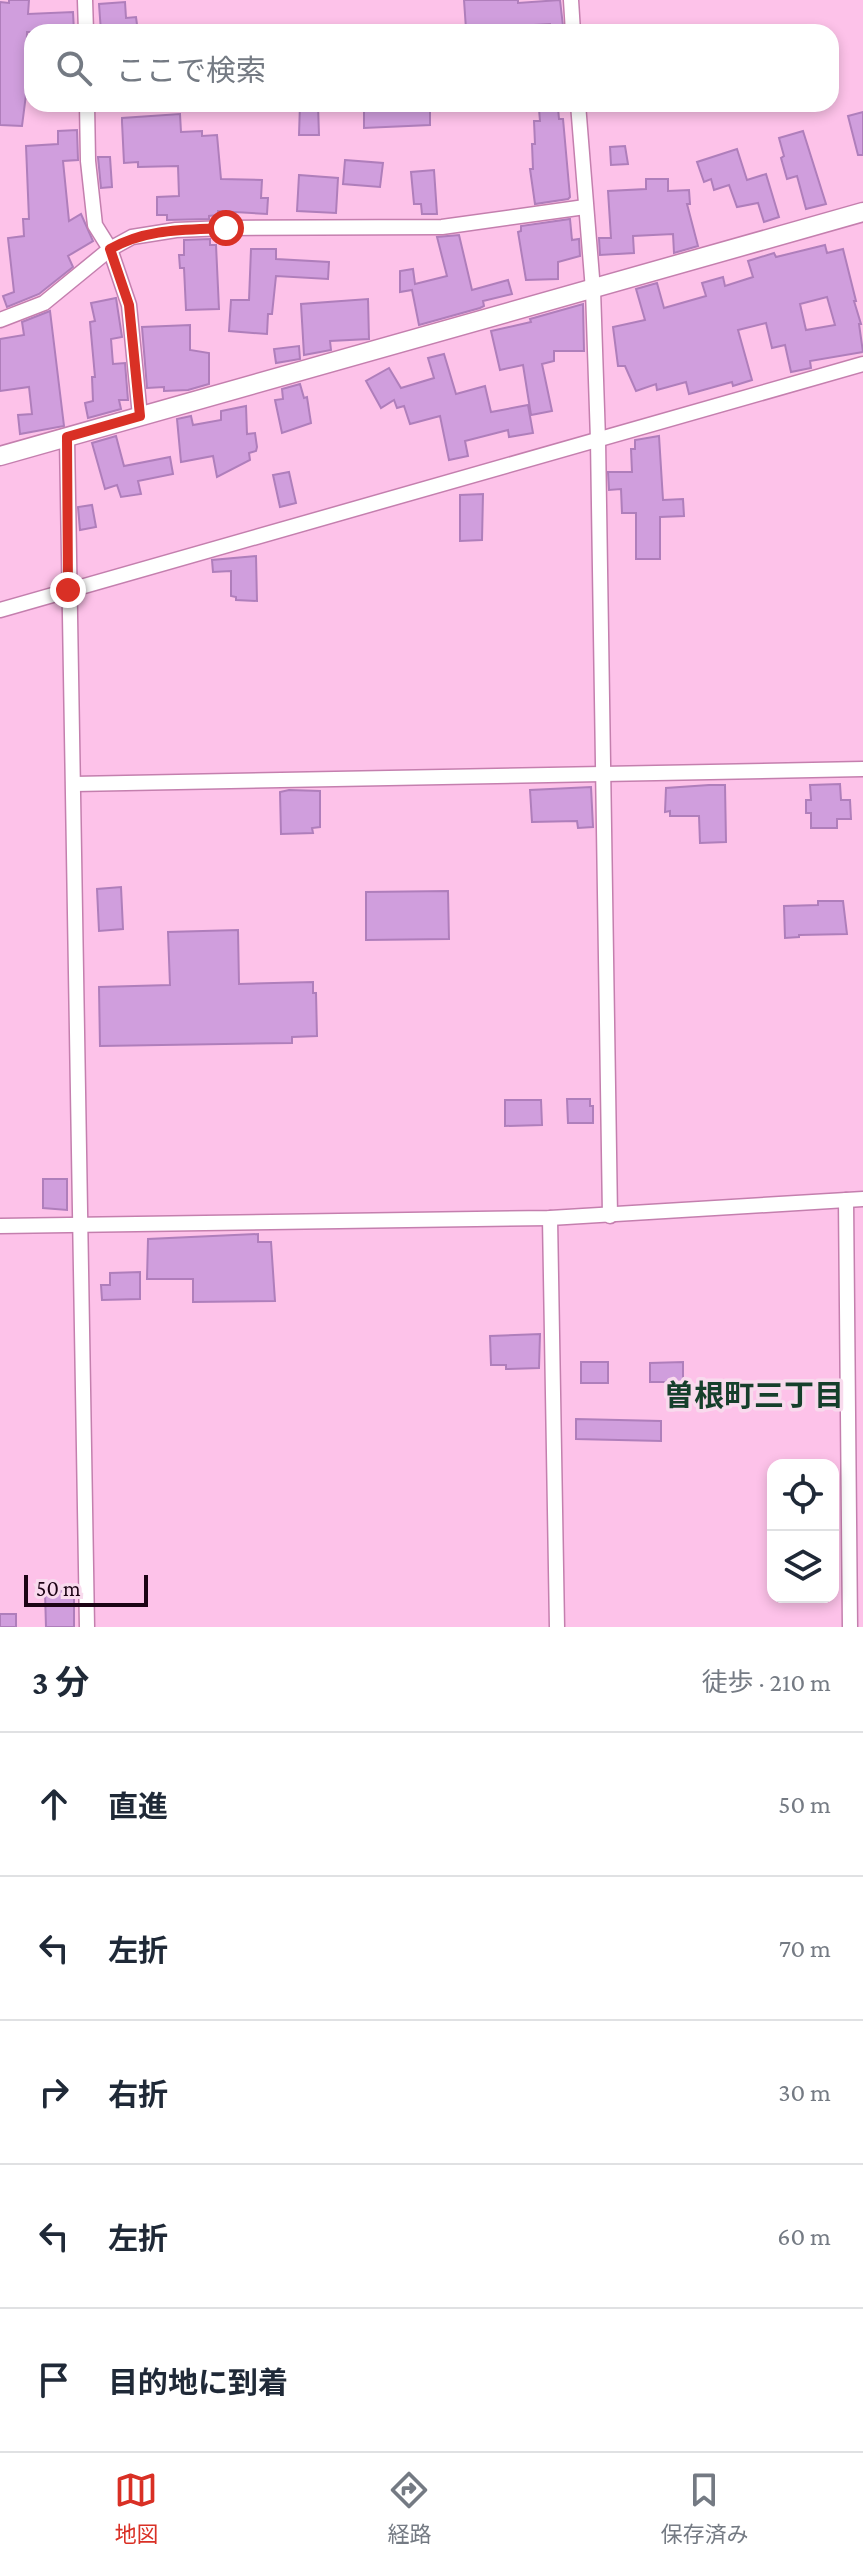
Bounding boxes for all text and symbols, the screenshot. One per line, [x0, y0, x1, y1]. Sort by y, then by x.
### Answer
search box [24, 24, 839, 112]
icon: search [52, 46, 96, 90]
text: ここで検索 [116, 54, 266, 87]
route start [208, 210, 244, 246]
route end [50, 572, 86, 608]
district label: 曽根町三丁目 [664, 1379, 844, 1412]
map controls [767, 1459, 839, 1603]
button: locate [767, 1459, 839, 1531]
button: layers [767, 1531, 839, 1603]
scale bar [24, 1571, 148, 1607]
text: 50 m [36, 1576, 81, 1601]
text: 3 分 [32, 1664, 89, 1701]
text: 徒歩 · 210 m [702, 1668, 831, 1697]
icon: ahead [32, 1782, 76, 1826]
text: 直進 [108, 1790, 168, 1823]
text: 50 m [778, 1790, 831, 1819]
icon: left [32, 1926, 76, 1970]
text: 左折 [108, 1934, 168, 1967]
text: 70 m [779, 1934, 831, 1963]
icon: right [32, 2070, 76, 2114]
text: 右折 [108, 2078, 168, 2111]
text: 30 m [778, 2078, 831, 2107]
icon: left [32, 2214, 76, 2258]
text: 左折 [108, 2222, 168, 2255]
text: 60 m [777, 2222, 831, 2251]
icon: arrive [32, 2358, 76, 2402]
text: 目的地に到着 [108, 2366, 288, 2399]
tab: 地図 [114, 2468, 159, 2548]
tab: 経路 [387, 2468, 432, 2548]
tab: 保存済み [660, 2468, 749, 2548]

